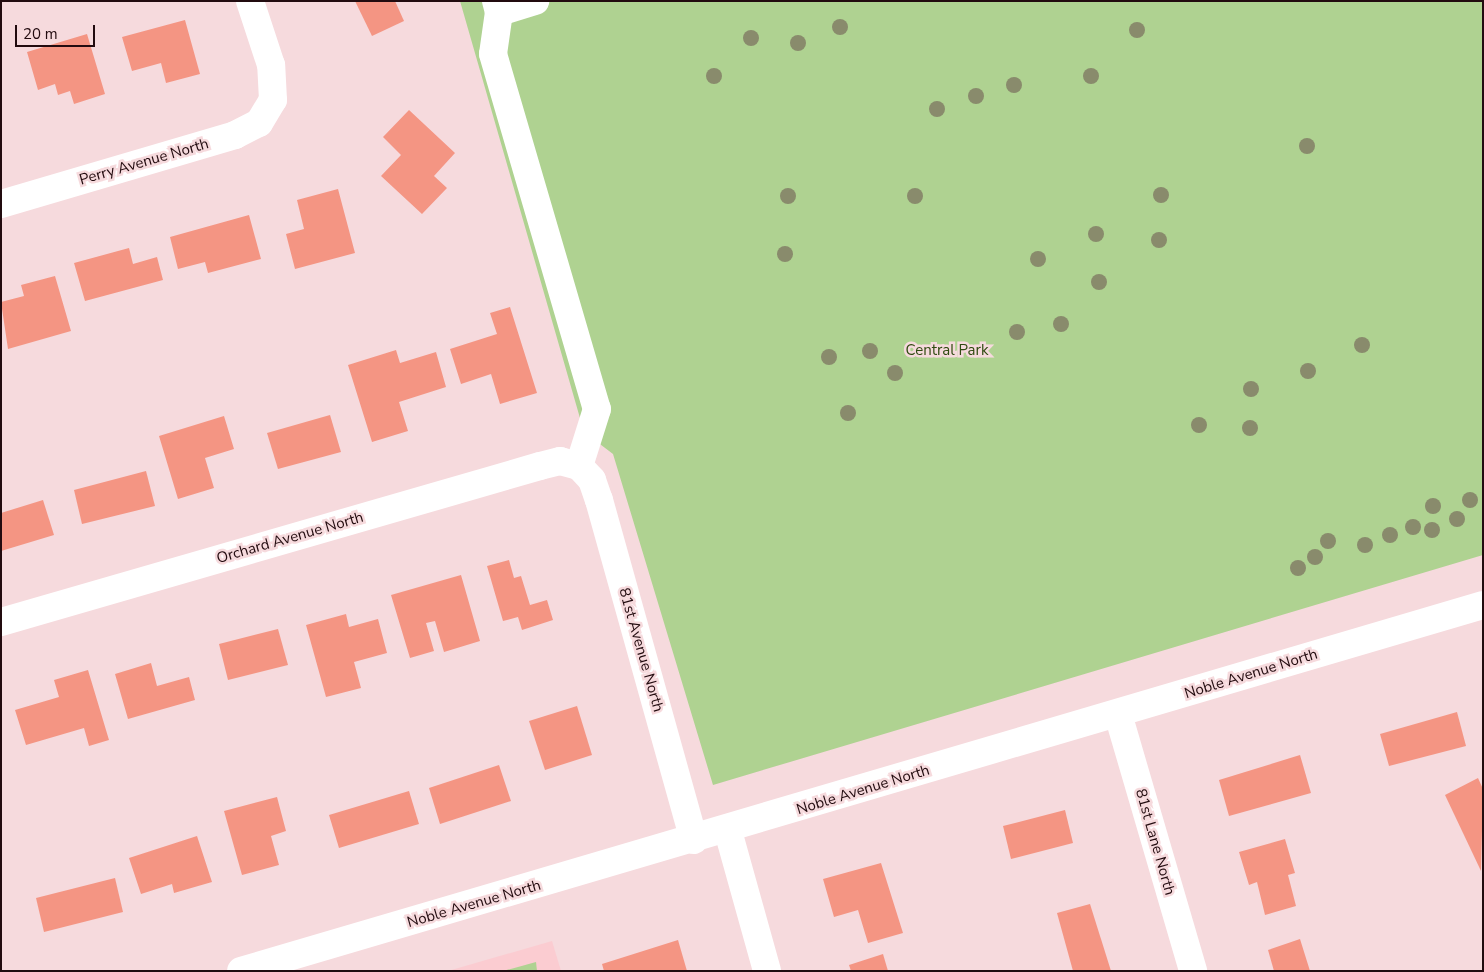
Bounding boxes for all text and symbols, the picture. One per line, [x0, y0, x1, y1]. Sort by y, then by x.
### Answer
scale bar [18, 15, 98, 47]
text: 20 m [23, 24, 58, 44]
street label: Perry Avenue North [77, 135, 211, 189]
park label: Central Park [906, 342, 988, 360]
street label: Orchard Avenue North [214, 508, 366, 568]
street label: 81st Avenue North [615, 586, 667, 714]
street label: Noble Avenue North [1182, 645, 1320, 703]
street label: Noble Avenue North [794, 761, 932, 819]
street label: 81st Lane North [1131, 787, 1179, 897]
street label: Noble Avenue North [405, 876, 543, 932]

